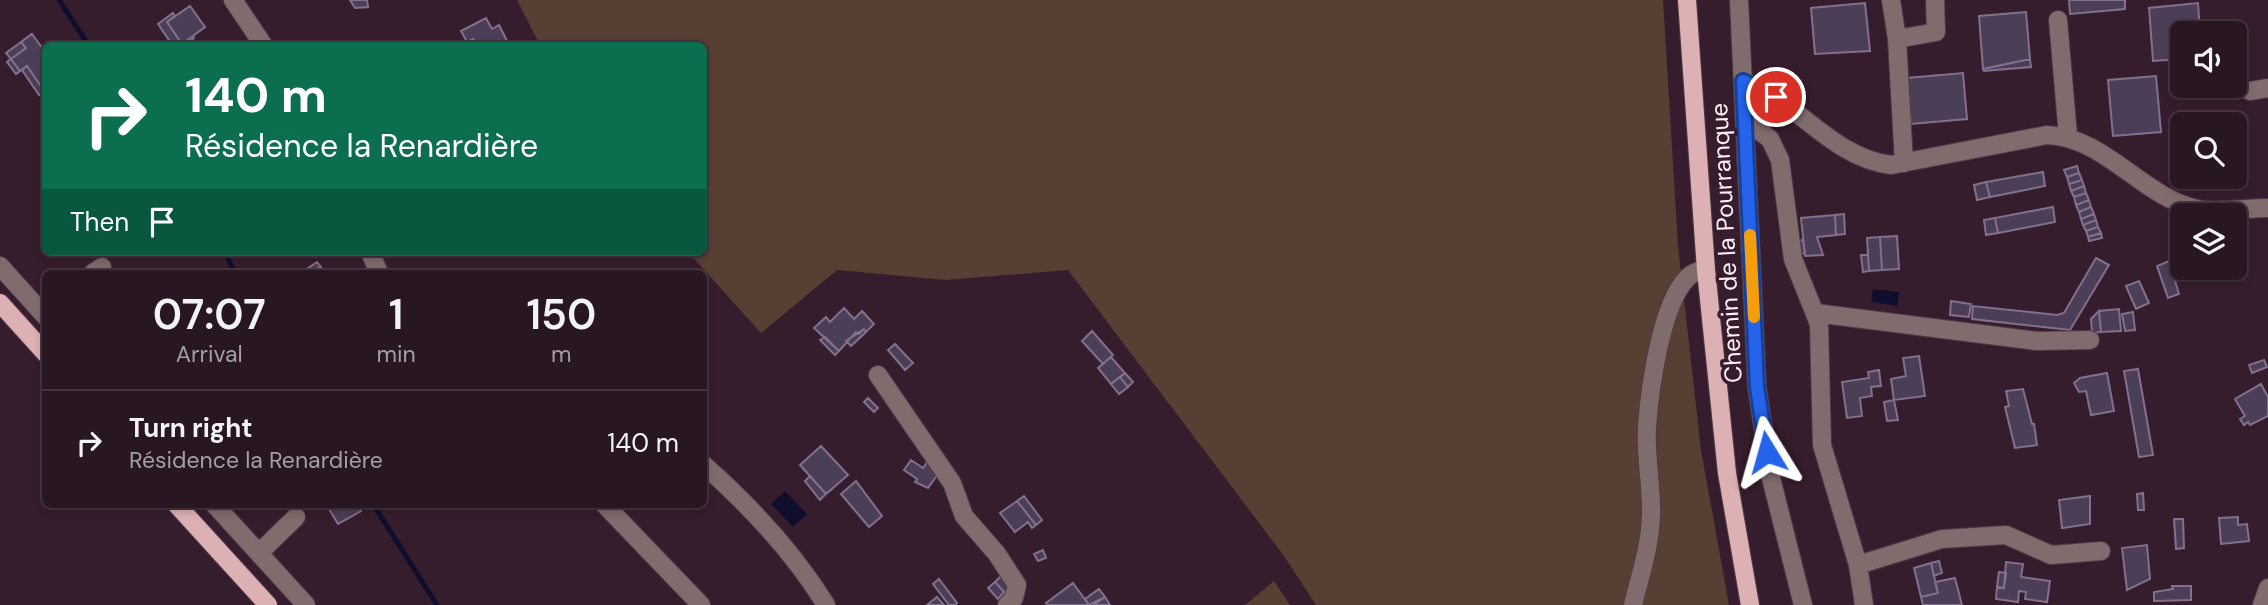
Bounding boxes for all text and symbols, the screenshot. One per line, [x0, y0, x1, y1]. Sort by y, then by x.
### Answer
map controls [2170, 21, 2247, 280]
button: sound [2170, 21, 2247, 98]
text: 140 m [185, 63, 327, 127]
pin [1746, 67, 1806, 127]
icon: right [70, 70, 161, 161]
icon: arrive [1757, 78, 1795, 116]
street label: Chemin de la Pourranque [1703, 102, 1749, 384]
button: search [2170, 112, 2247, 189]
text: Résidence la Renardière [185, 125, 538, 167]
icon: arrive [143, 203, 181, 241]
button: layers [2170, 203, 2247, 280]
text: Then [70, 205, 129, 239]
text: 07:07 [153, 287, 266, 342]
text: 1 [389, 287, 403, 342]
text: 150 [526, 287, 596, 342]
text: Arrival [176, 339, 243, 369]
text: min [376, 339, 416, 369]
text: m [551, 339, 572, 369]
text: Turn right [129, 411, 253, 445]
position arrow [1730, 415, 1804, 489]
icon: right [70, 424, 108, 462]
text: 140 m [607, 426, 679, 460]
text: Résidence la Renardière [129, 445, 383, 475]

